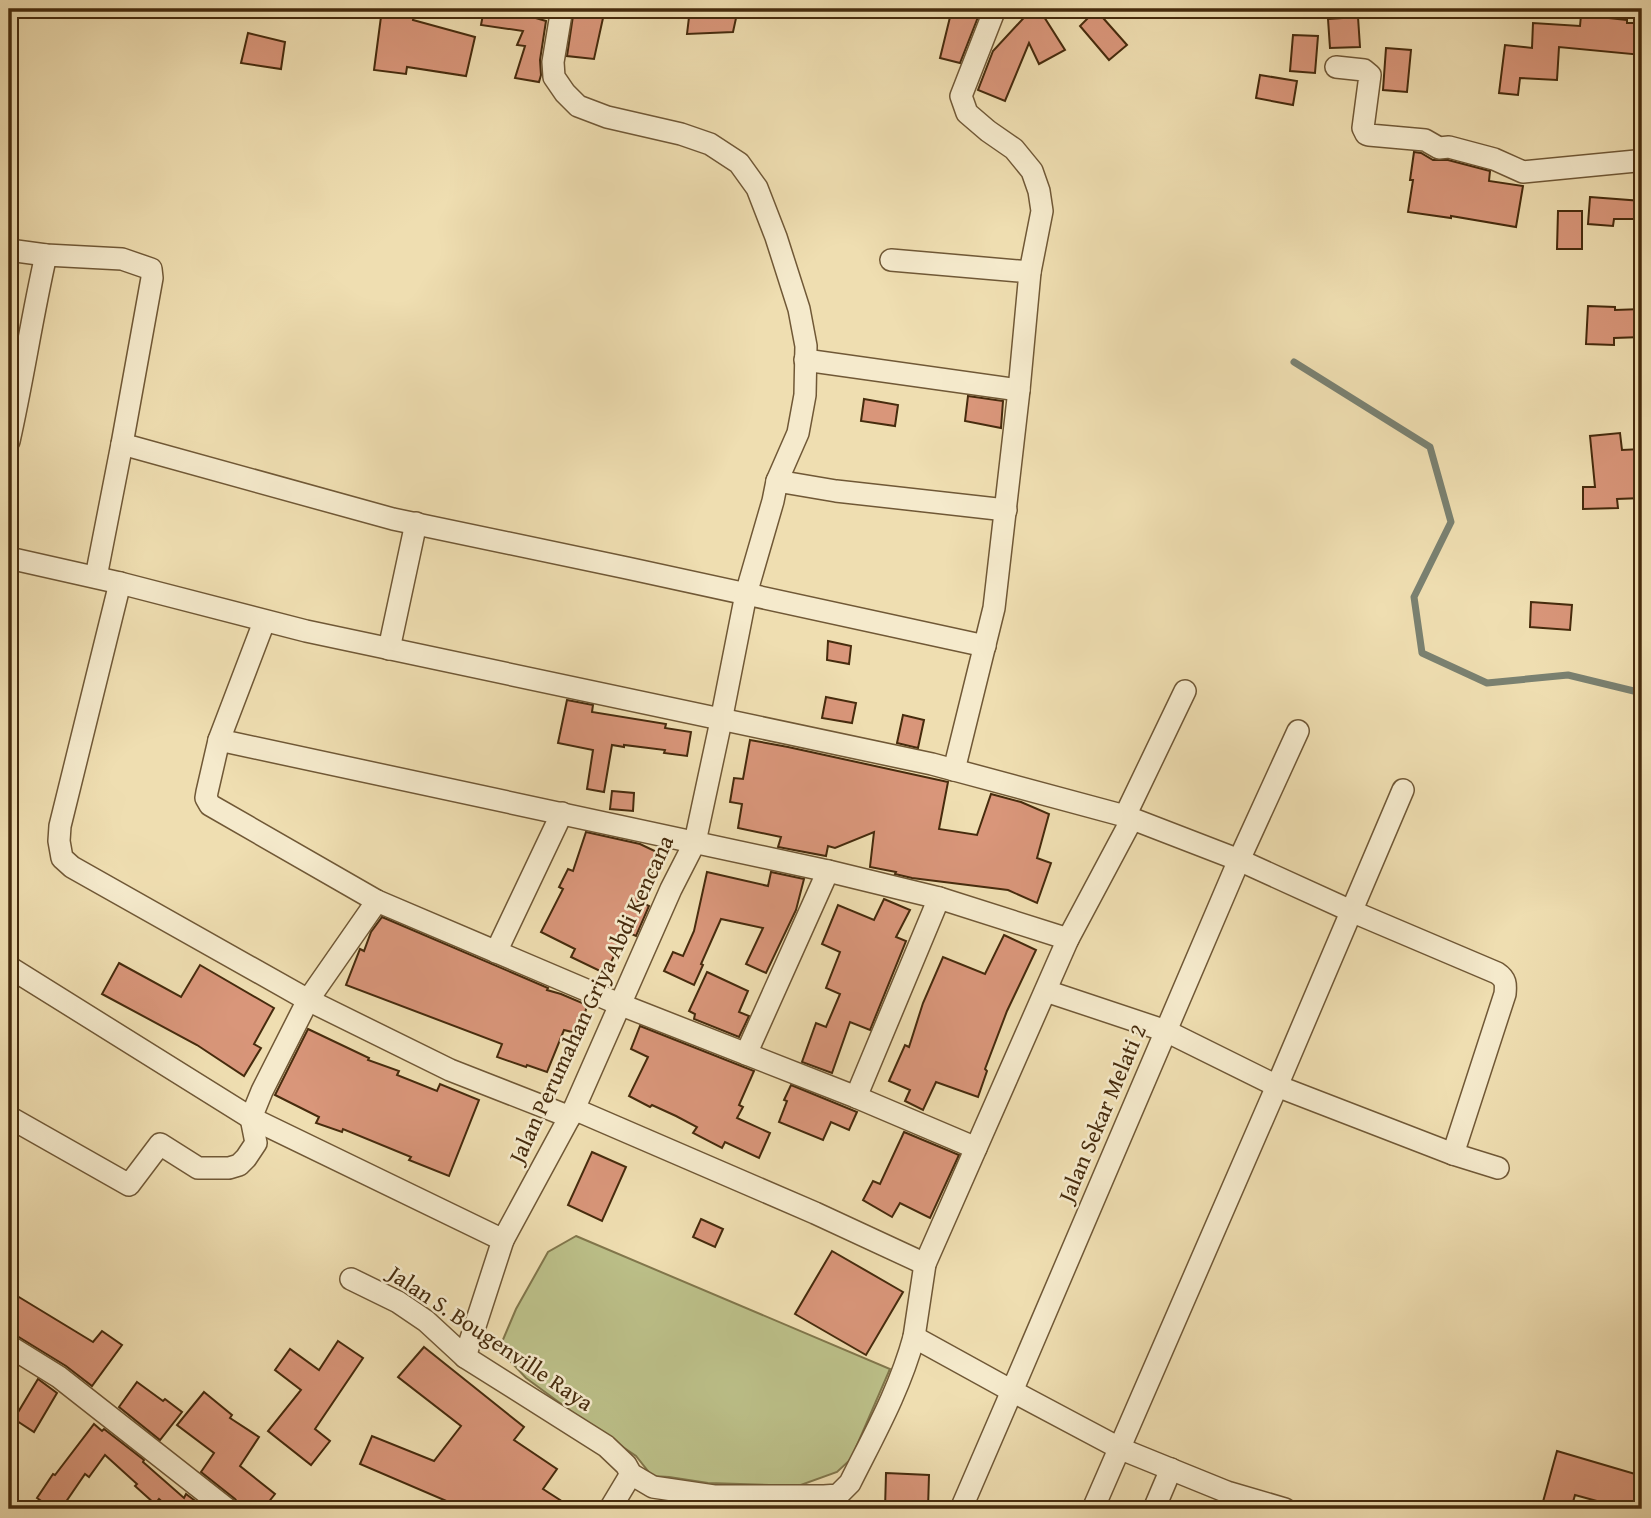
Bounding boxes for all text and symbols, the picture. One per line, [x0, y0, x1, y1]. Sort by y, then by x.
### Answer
street label: Jalan Perumahan Griya Abdi Kencana [499, 829, 681, 1171]
street label: Jalan Sekar Melati 2 [1048, 1019, 1154, 1210]
street label: Jalan S. Bougenville Raya [380, 1255, 600, 1419]

